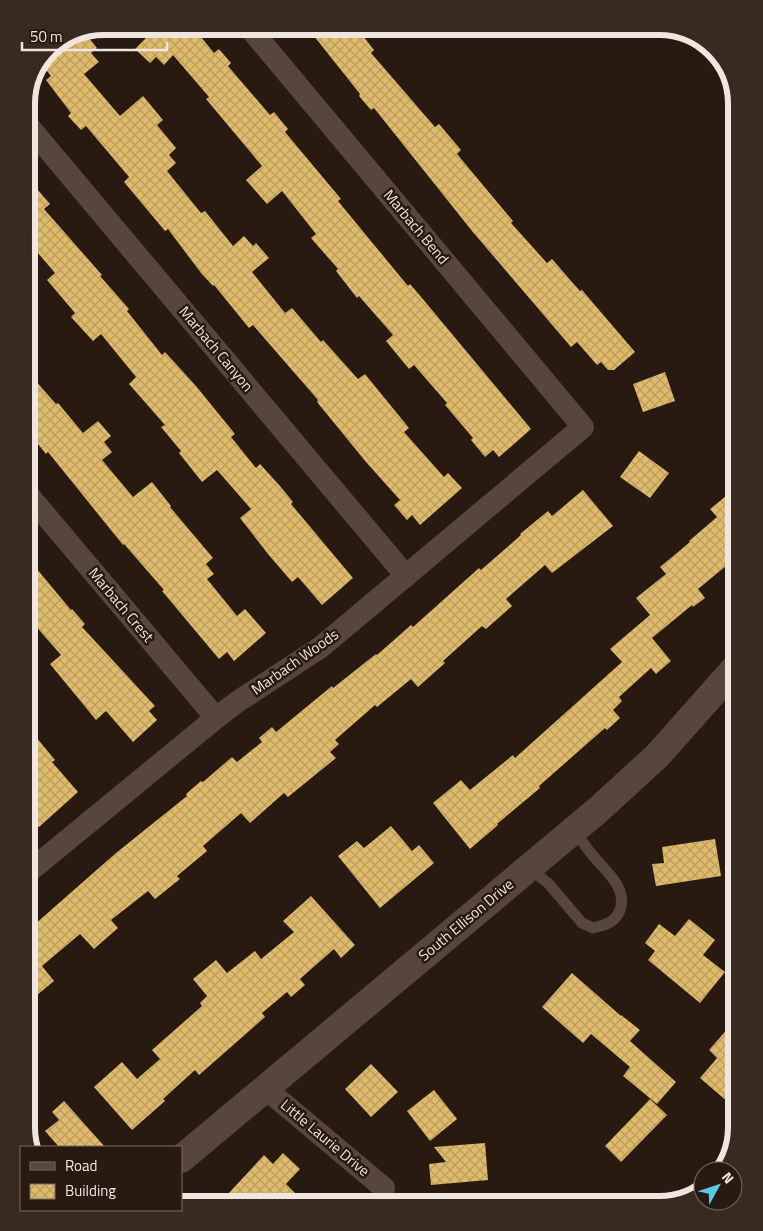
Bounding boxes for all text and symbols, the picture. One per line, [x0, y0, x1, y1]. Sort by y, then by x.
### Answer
scale bar [22, 20, 168, 52]
text: 50 m [30, 25, 63, 48]
street label: Marbach Bend [378, 184, 455, 269]
street label: Marbach Canyon [174, 301, 259, 396]
street label: Marbach Crest [83, 562, 160, 648]
street label: Marbach Woods [246, 623, 343, 700]
street label: South Ellison Drive [413, 873, 518, 966]
street label: Little Laurie Drive [276, 1093, 375, 1182]
legend [20, 1146, 182, 1211]
text: Road [65, 1154, 97, 1177]
north arrow [693, 1161, 743, 1211]
text: N [717, 1167, 740, 1188]
text: Building [65, 1179, 116, 1202]

